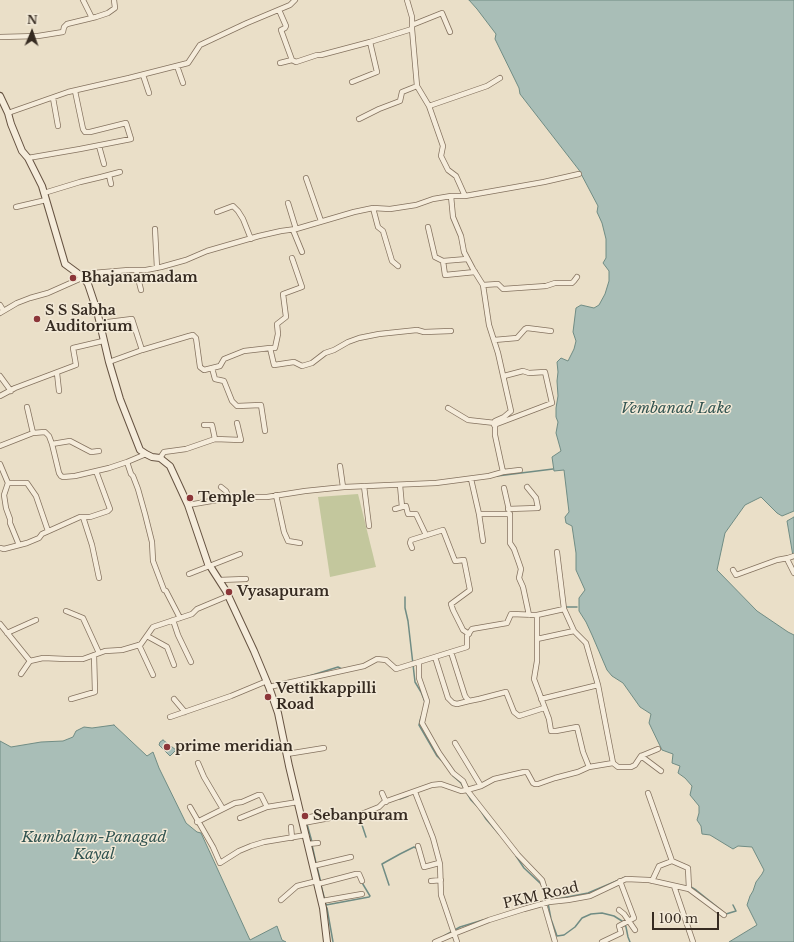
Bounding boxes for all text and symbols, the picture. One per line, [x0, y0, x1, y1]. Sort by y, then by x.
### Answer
north arrow [12, 12, 52, 52]
text: N [27, 13, 38, 27]
place label: Bhajanamadam [81, 270, 198, 286]
marker: Bhajanamadam [68, 273, 78, 283]
place label: S S Sabha Auditorium [45, 303, 133, 336]
marker: S S Sabha Auditorium [32, 314, 42, 324]
water label: Vembanad Lake [621, 400, 731, 418]
place label: Temple [198, 490, 255, 506]
marker: Temple [185, 493, 195, 503]
place label: Vyasapuram [237, 584, 329, 600]
marker: Vyasapuram [224, 587, 234, 597]
place label: Vettikkappilli Road [276, 681, 376, 714]
marker: Vettikkappilli Road [263, 692, 273, 702]
place label: prime meridian [175, 739, 293, 755]
marker: prime meridian [162, 742, 172, 752]
place label: Sebanpuram [313, 808, 408, 824]
marker: Sebanpuram [300, 811, 310, 821]
water label: Kumbalam-Panagad Kayal [21, 829, 167, 864]
street label: PKM Road [502, 879, 580, 913]
scale bar [654, 904, 721, 930]
text: 100 m [659, 911, 698, 926]

